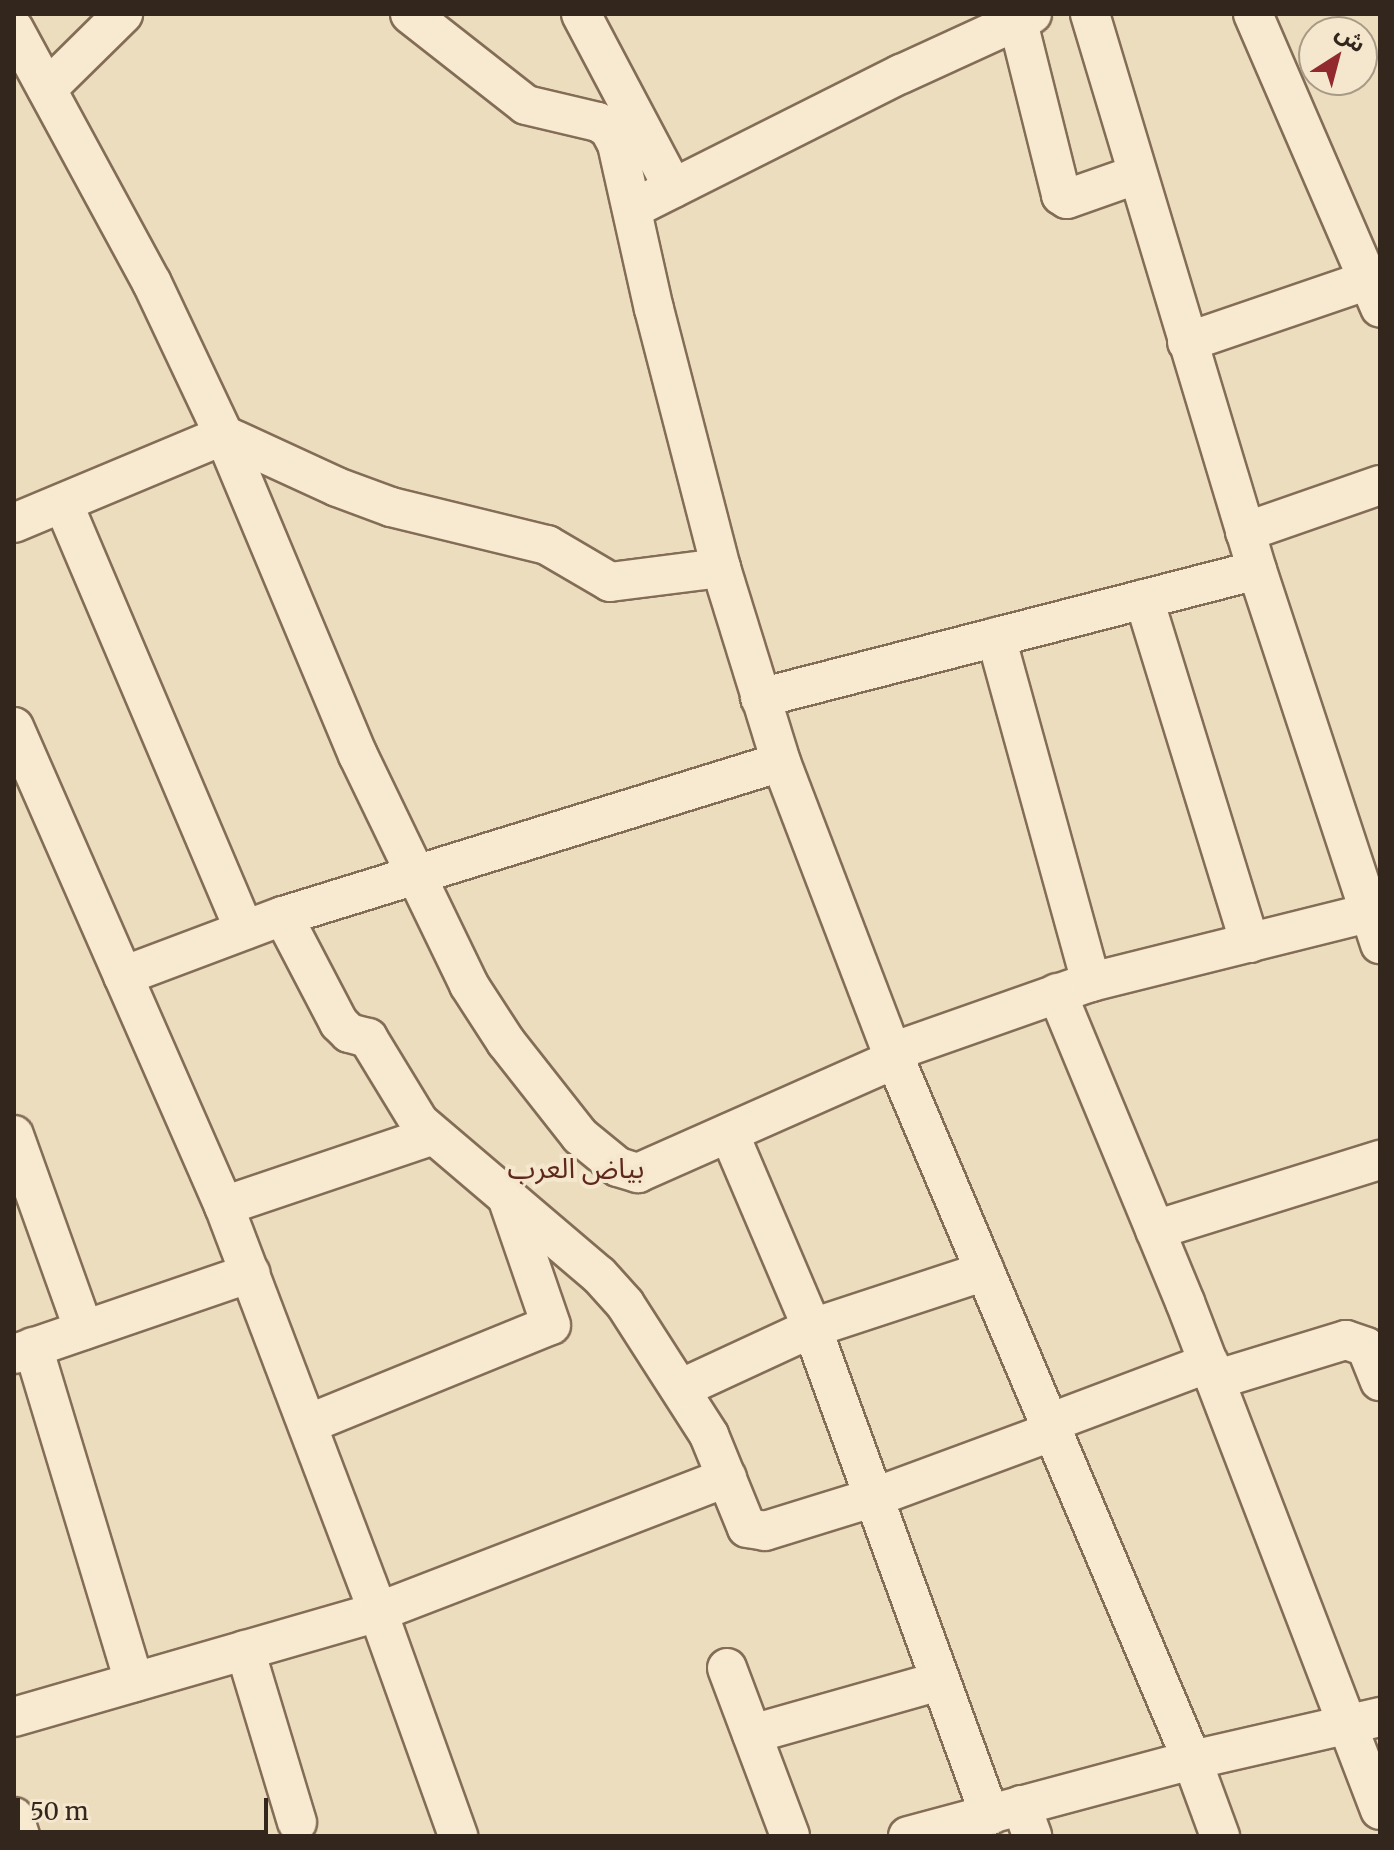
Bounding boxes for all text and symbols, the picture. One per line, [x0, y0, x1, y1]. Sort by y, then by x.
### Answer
north arrow [1298, 16, 1378, 96]
text: ش [1331, 18, 1371, 58]
district label: بياض العرب [508, 1151, 644, 1185]
scale bar [20, 1782, 272, 1832]
text: 50 m [30, 1796, 89, 1827]

